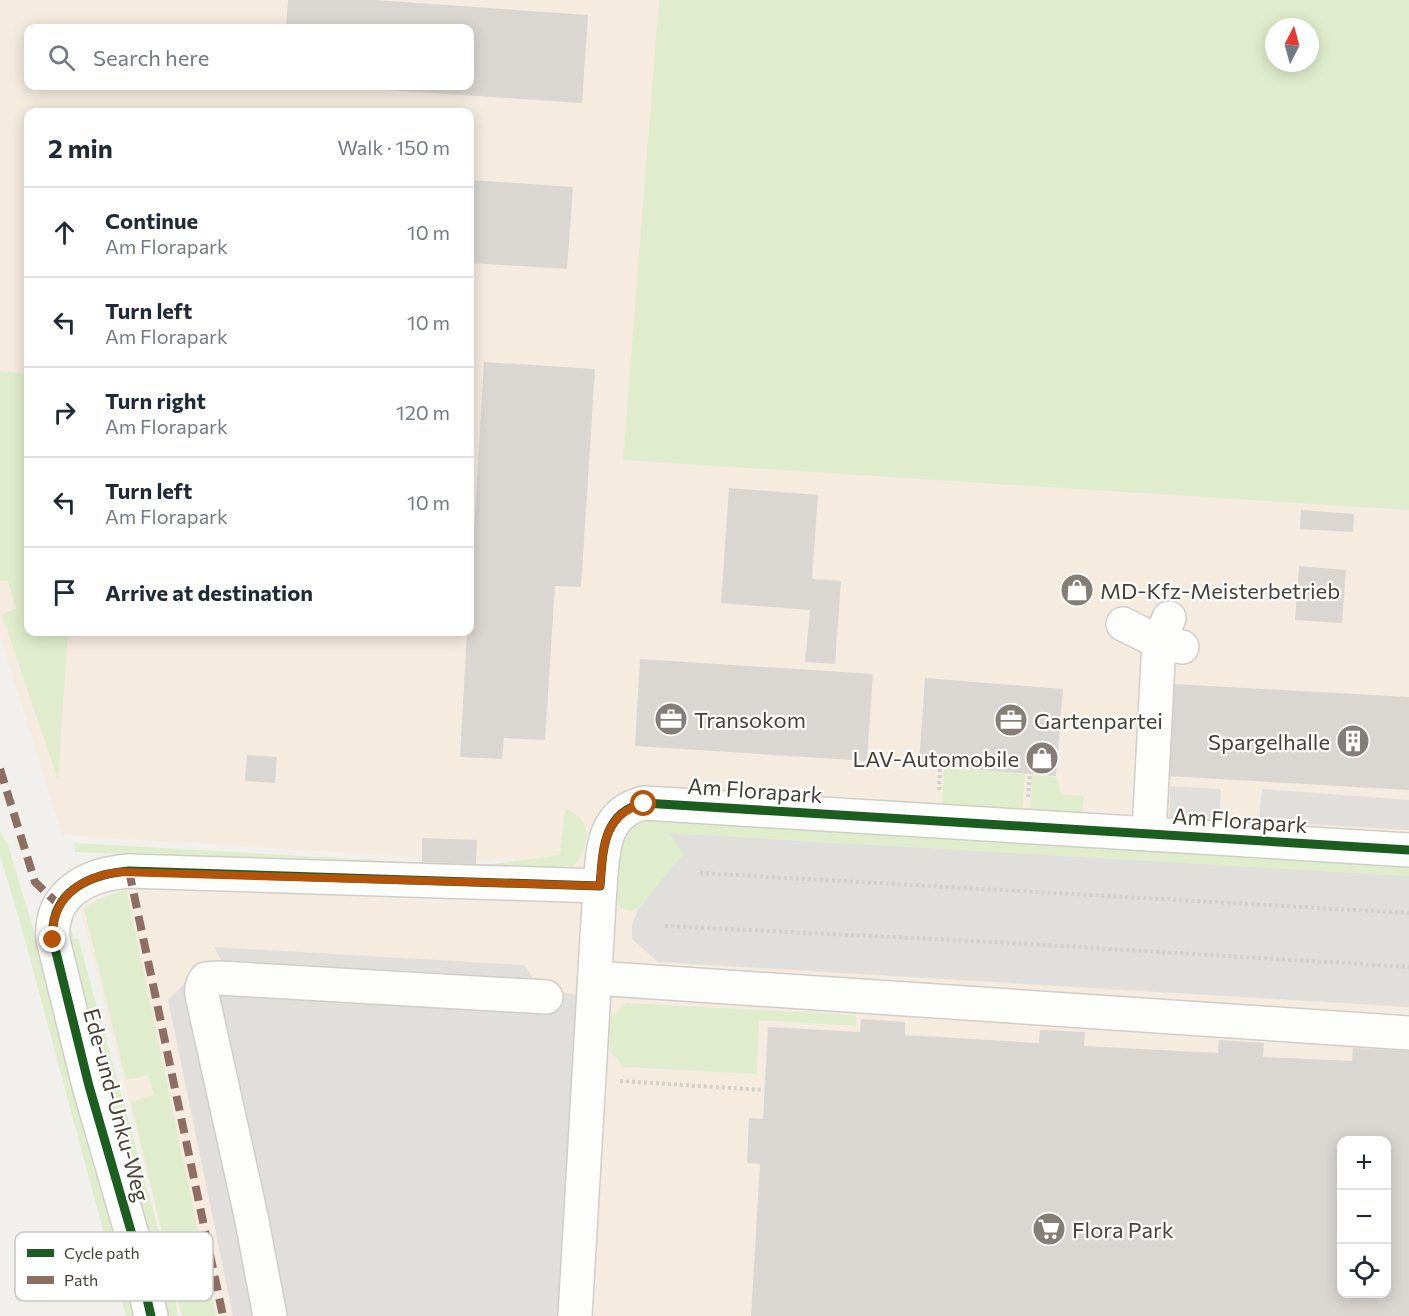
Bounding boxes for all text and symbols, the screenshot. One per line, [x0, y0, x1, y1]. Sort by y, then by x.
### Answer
north arrow [1265, 18, 1319, 72]
search box [24, 24, 474, 90]
icon: search [45, 41, 78, 74]
text: Search here [93, 44, 209, 71]
text: 2 min [48, 132, 113, 163]
text: Walk · 150 m [338, 135, 450, 159]
text: Continue [105, 207, 198, 234]
icon: ahead [48, 216, 81, 249]
text: 10 m [407, 220, 450, 244]
text: Am Florapark [105, 234, 228, 258]
text: Turn left [105, 297, 192, 324]
icon: left [48, 306, 81, 339]
text: 10 m [407, 310, 450, 334]
text: Am Florapark [105, 324, 228, 348]
text: Turn right [105, 387, 206, 414]
icon: right [48, 396, 81, 429]
text: 120 m [396, 400, 450, 424]
text: Am Florapark [105, 414, 228, 438]
text: Turn left [105, 477, 192, 504]
icon: left [48, 486, 81, 519]
text: 10 m [407, 490, 450, 514]
text: Am Florapark [105, 504, 228, 528]
shop icon: MD-Kfz-Meisterbetrieb [1059, 572, 1095, 608]
icon: arrive [48, 576, 81, 609]
place label: MD-Kfz-Meisterbetrieb [1100, 577, 1340, 604]
text: Arrive at destination [105, 579, 313, 606]
office icon: Transokom [653, 701, 689, 737]
office icon: Gartenpartei [993, 702, 1029, 738]
place label: Transokom [694, 706, 806, 733]
place label: Gartenpartei [1034, 707, 1163, 734]
building icon: Spargelhalle [1335, 723, 1371, 759]
place label: Spargelhalle [1208, 728, 1330, 755]
shop icon: LAV-Automobile [1024, 740, 1060, 776]
place label: LAV-Automobile [853, 745, 1019, 772]
street label: Am Florapark [687, 772, 823, 808]
route start [630, 790, 656, 816]
street label: Am Florapark [1172, 802, 1308, 838]
route end [39, 926, 65, 952]
street label: Ede-und-Unku-Weg [78, 1005, 156, 1205]
map controls [1337, 1136, 1391, 1298]
button: + [1337, 1136, 1391, 1190]
button: − [1337, 1190, 1391, 1244]
supermarket icon: Flora Park [1031, 1211, 1067, 1247]
place label: Flora Park [1072, 1216, 1174, 1243]
legend [15, 1232, 213, 1301]
text: Cycle path [64, 1243, 140, 1262]
button: locate [1337, 1244, 1391, 1298]
text: Path [64, 1270, 98, 1289]

